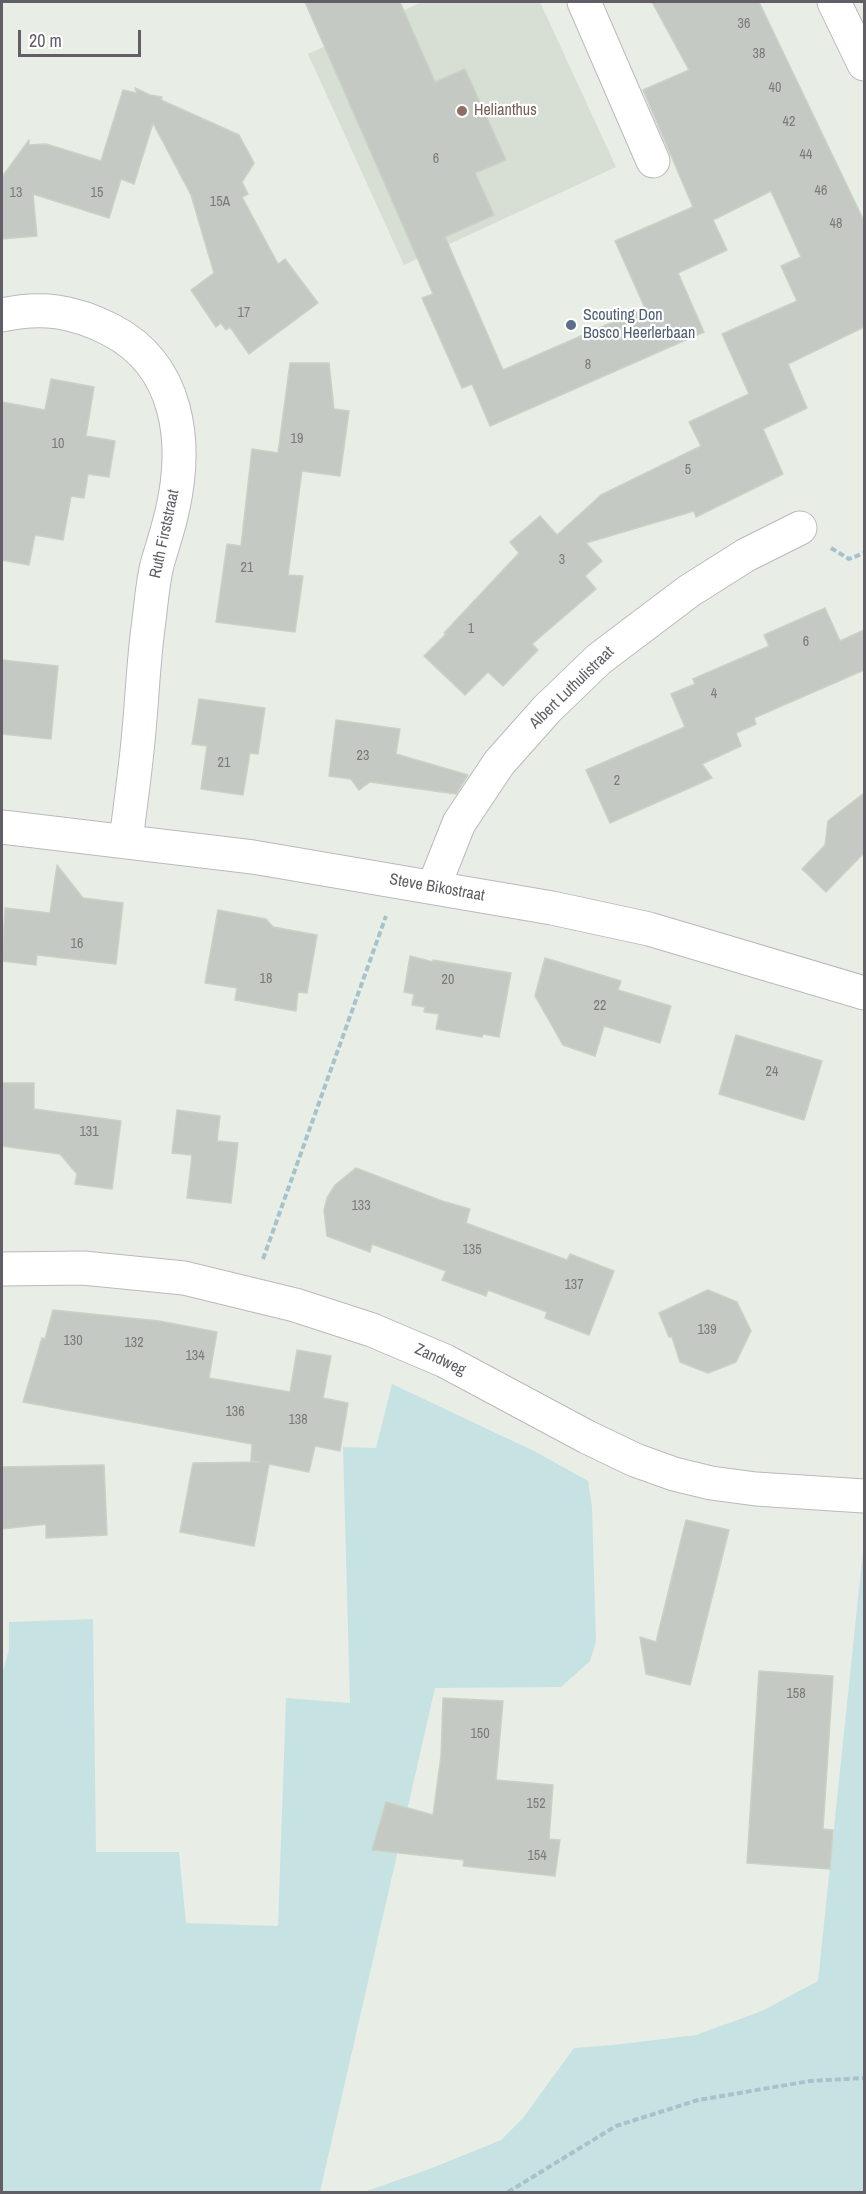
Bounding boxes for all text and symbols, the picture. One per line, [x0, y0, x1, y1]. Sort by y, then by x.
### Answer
house number: 36 [738, 16, 750, 32]
scale bar [21, 18, 144, 56]
text: 20 m [29, 28, 62, 53]
house number: 38 [753, 46, 765, 62]
house number: 40 [769, 80, 781, 96]
place label: Helianthus [474, 101, 537, 121]
marker: Helianthus [455, 104, 469, 118]
house number: 42 [783, 114, 795, 130]
house number: 44 [800, 147, 812, 163]
house number: 6 [433, 151, 439, 167]
house number: 46 [815, 183, 827, 199]
house number: 13 [10, 185, 22, 201]
house number: 15 [91, 185, 103, 201]
house number: 15A [210, 194, 230, 210]
house number: 48 [830, 216, 842, 232]
house number: 17 [238, 305, 250, 321]
place label: Scouting Don Bosco Heerlerbaan [583, 306, 695, 344]
marker: Scouting Don Bosco Heerlerbaan [564, 318, 578, 332]
house number: 8 [585, 357, 591, 373]
house number: 19 [291, 431, 303, 447]
house number: 10 [52, 436, 64, 452]
house number: 5 [685, 462, 691, 478]
street label: Ruth Firststraat [146, 488, 184, 580]
house number: 3 [559, 552, 565, 568]
house number: 21 [241, 560, 253, 576]
house number: 1 [468, 621, 474, 637]
house number: 6 [803, 634, 809, 650]
street label: Albert Luthulistraat [526, 643, 618, 733]
house number: 4 [711, 686, 717, 702]
house number: 23 [357, 748, 369, 764]
house number: 21 [218, 755, 230, 771]
house number: 2 [614, 773, 620, 789]
street label: Steve Bikostraat [388, 870, 486, 906]
house number: 16 [71, 936, 83, 952]
house number: 18 [260, 971, 272, 987]
house number: 20 [442, 972, 454, 988]
house number: 22 [594, 998, 606, 1014]
house number: 24 [766, 1064, 778, 1080]
house number: 131 [79, 1124, 99, 1140]
house number: 133 [351, 1198, 371, 1214]
house number: 135 [462, 1242, 482, 1258]
house number: 137 [564, 1277, 584, 1293]
house number: 139 [697, 1322, 717, 1338]
house number: 130 [63, 1333, 83, 1349]
house number: 132 [124, 1335, 144, 1351]
street label: Zandweg [411, 1340, 469, 1380]
house number: 134 [185, 1348, 205, 1364]
house number: 136 [225, 1404, 245, 1420]
house number: 138 [288, 1412, 308, 1428]
house number: 158 [786, 1686, 806, 1702]
house number: 150 [470, 1726, 490, 1742]
house number: 152 [526, 1796, 546, 1812]
house number: 154 [527, 1848, 547, 1864]

